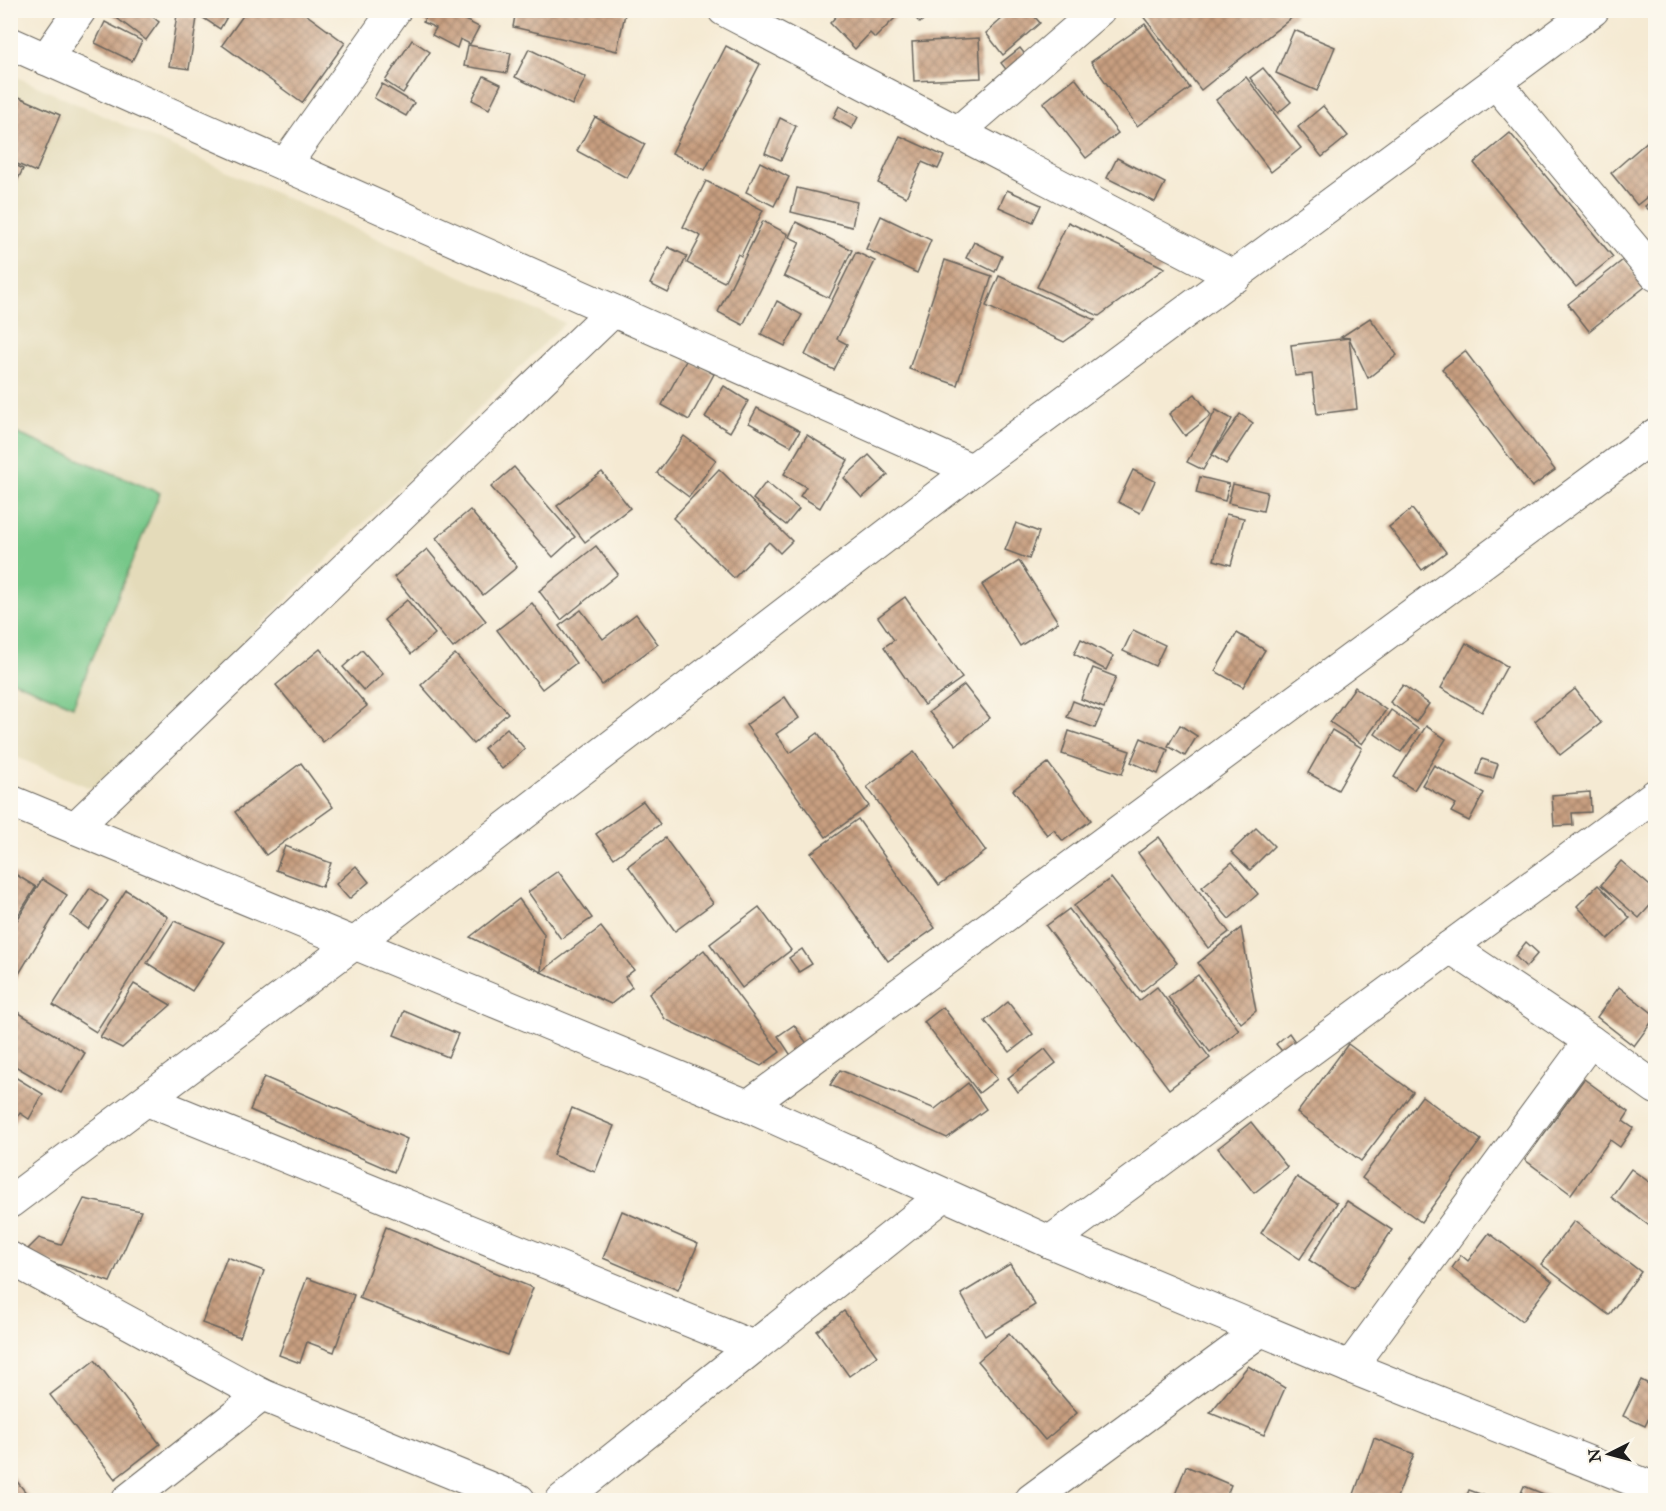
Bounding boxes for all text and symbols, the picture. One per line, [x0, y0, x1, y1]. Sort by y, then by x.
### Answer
north arrow [1579, 1424, 1639, 1484]
text: N [1584, 1447, 1605, 1463]

